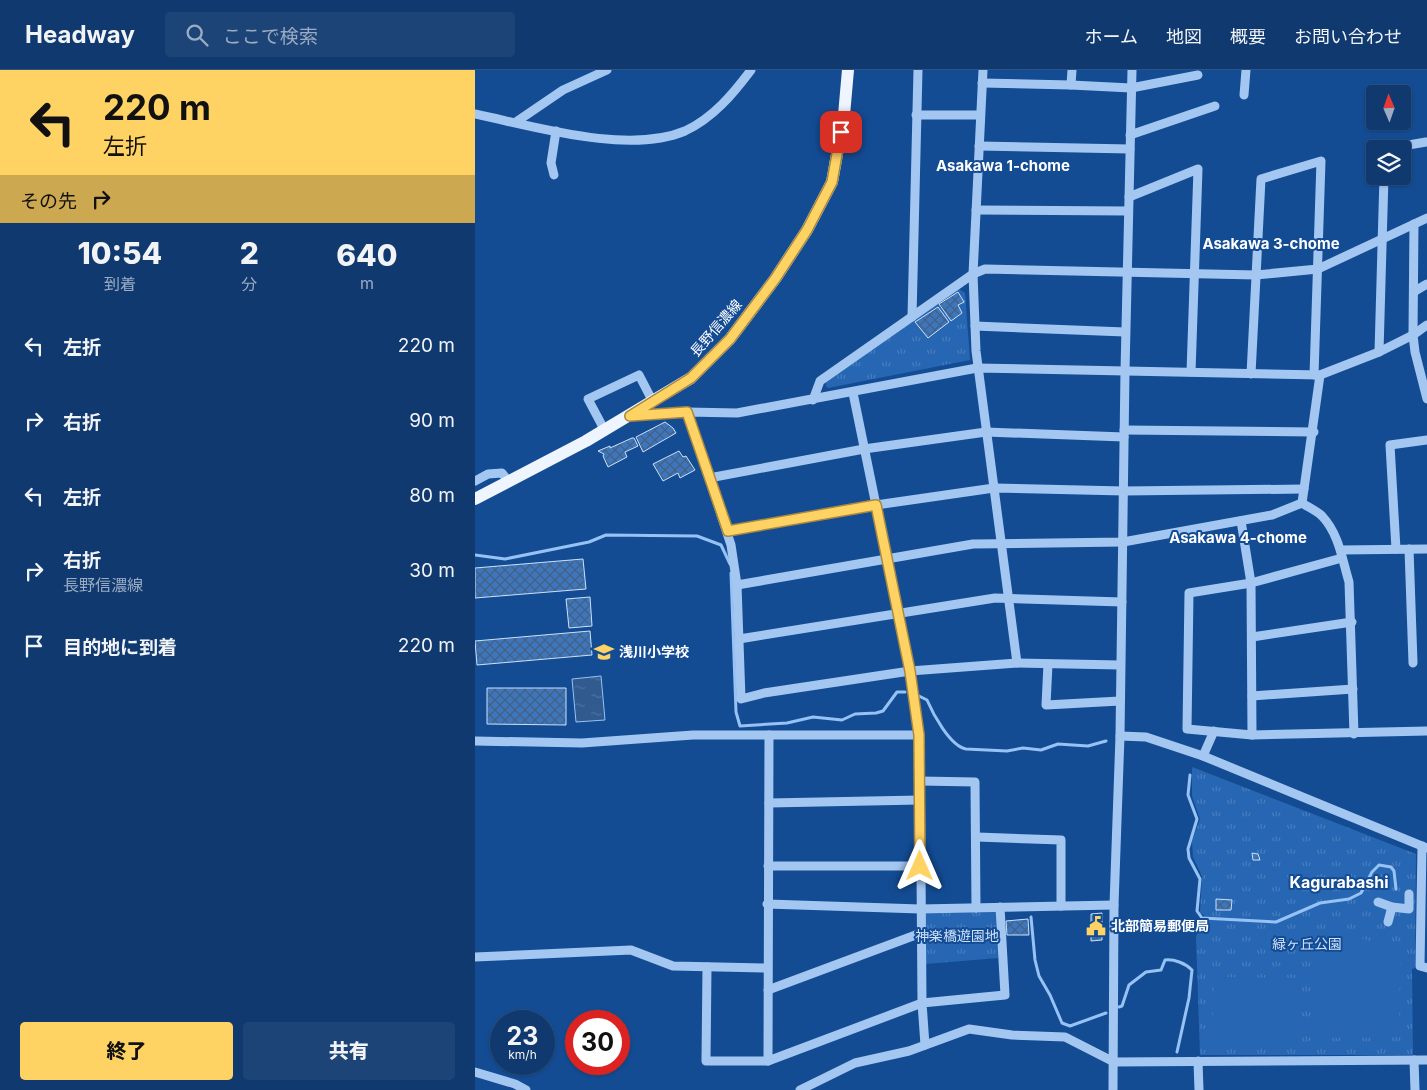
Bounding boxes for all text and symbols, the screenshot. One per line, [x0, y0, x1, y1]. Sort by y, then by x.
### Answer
search box [165, 12, 515, 57]
text: Headway [25, 20, 135, 49]
icon: search [183, 21, 211, 49]
text: ここで検索 [223, 25, 318, 48]
text: ホーム [1085, 26, 1138, 47]
text: 地図 [1166, 26, 1202, 47]
text: 概要 [1230, 26, 1266, 47]
text: お問い合わせ [1294, 26, 1402, 47]
north arrow [1366, 85, 1411, 130]
map controls [1366, 85, 1411, 185]
text: 220 m [103, 86, 211, 128]
icon: left [20, 90, 85, 155]
pin [820, 111, 862, 153]
icon: arrive [827, 118, 855, 146]
text: 左折 [103, 133, 147, 159]
button: layers [1366, 140, 1411, 185]
district label: Asakawa 1-chome [936, 156, 1070, 175]
icon: right [87, 185, 115, 213]
text: その先 [20, 190, 77, 213]
district label: Asakawa 3-chome [1202, 234, 1340, 253]
text: 10:54 [77, 235, 162, 271]
text: 2 [240, 235, 259, 271]
text: 640 [336, 237, 398, 273]
text: m [360, 273, 374, 293]
text: 到着 [104, 274, 136, 294]
text: 分 [241, 274, 257, 294]
street label: 長野信濃線 [686, 296, 745, 360]
icon: left [20, 332, 48, 360]
text: 220 m [398, 334, 455, 357]
text: 左折 [63, 336, 101, 359]
icon: right [20, 407, 48, 435]
text: 90 m [409, 409, 455, 432]
text: 右折 [63, 411, 101, 434]
icon: left [20, 482, 48, 510]
text: 80 m [409, 484, 455, 507]
text: 左折 [63, 486, 101, 509]
district label: Asakawa 4-chome [1169, 528, 1307, 547]
text: 右折 [63, 549, 101, 572]
icon: right [20, 557, 48, 585]
text: 30 m [409, 559, 455, 582]
text: 長野信濃線 [63, 575, 143, 595]
icon: arrive [20, 632, 48, 660]
text: 220 m [398, 634, 455, 657]
text: 目的地に到着 [63, 636, 177, 659]
school or university icon: 浅川小学校 [593, 641, 615, 663]
place label: 浅川小学校 [619, 643, 689, 660]
position arrow [893, 839, 945, 891]
district label: Kagurabashi [1289, 872, 1389, 892]
public building icon: 北部簡易郵便局 [1085, 915, 1107, 937]
place label: 北部簡易郵便局 [1111, 917, 1209, 934]
park label: 神楽橋遊園地 [915, 927, 999, 944]
park label: 緑ヶ丘公園 [1272, 935, 1342, 952]
speed limit sign: 30 [565, 1010, 630, 1075]
text: 23 [507, 1021, 538, 1051]
button: 終了 [20, 1022, 233, 1080]
button: 共有 [243, 1022, 455, 1080]
text: km/h [508, 1047, 537, 1062]

